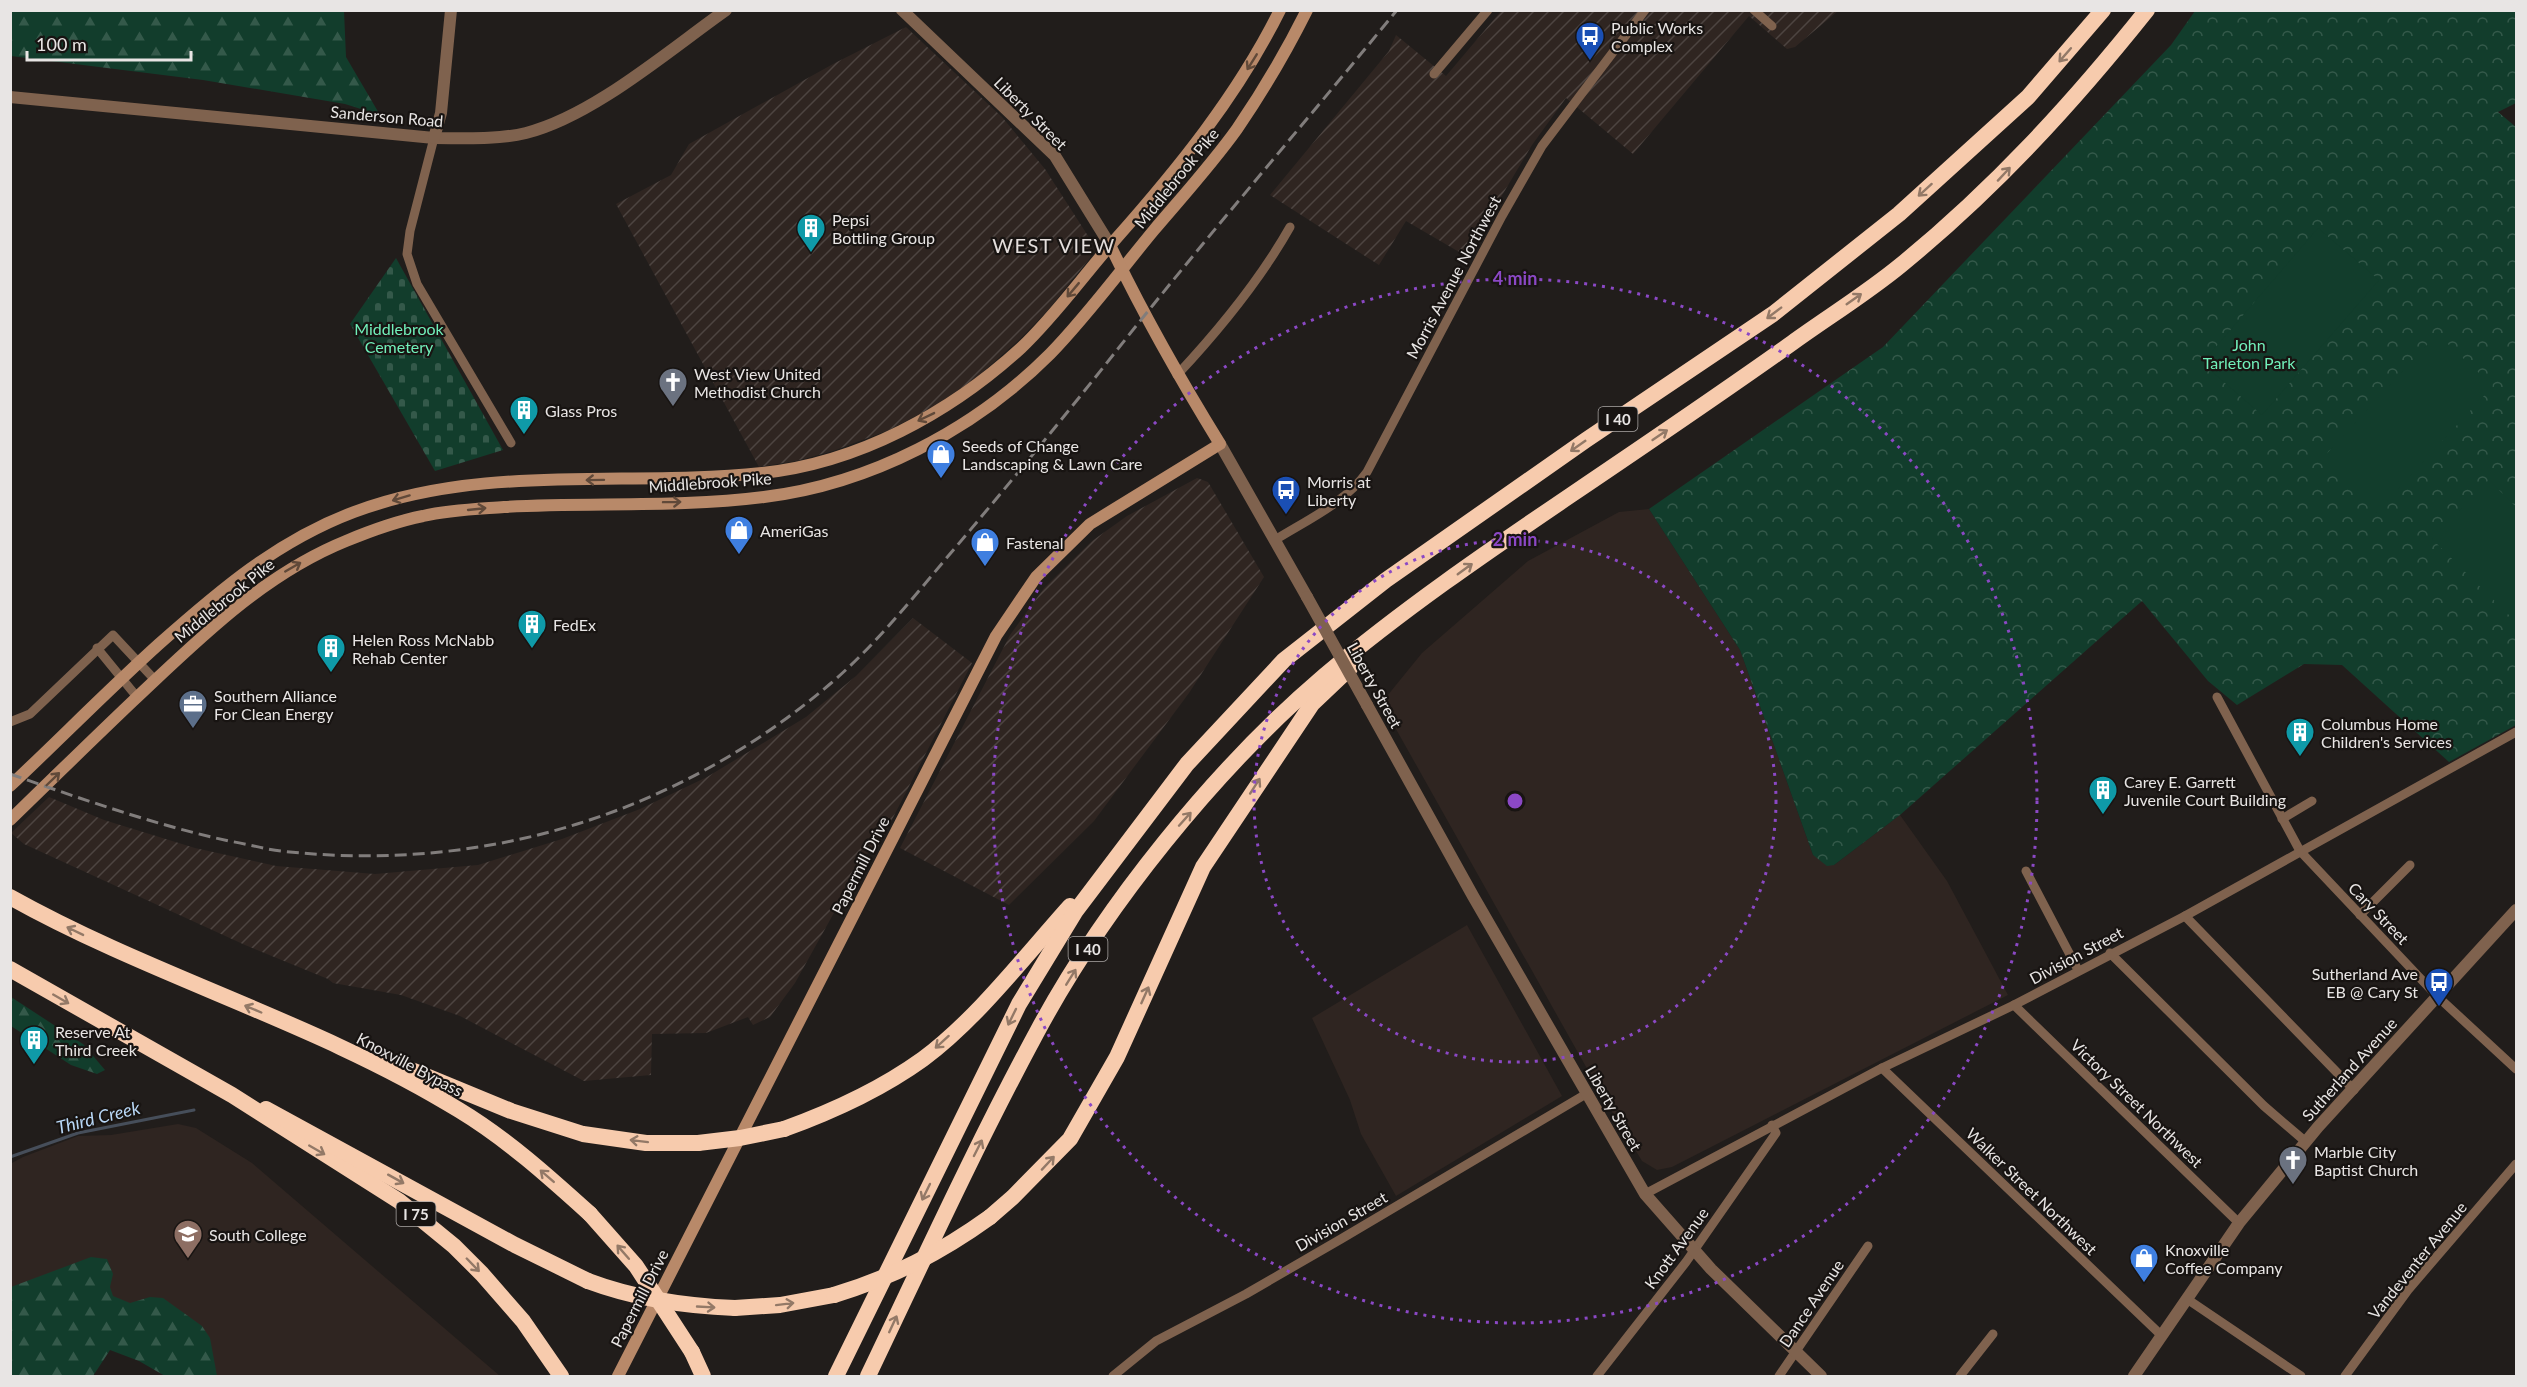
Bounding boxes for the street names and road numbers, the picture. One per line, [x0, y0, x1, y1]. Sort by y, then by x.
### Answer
street label: Liberty Street [991, 73, 1072, 154]
street label: Sanderson Road [330, 102, 444, 130]
street label: Middlebrook Pike [1130, 124, 1222, 232]
street label: Morris Avenue Northwest [1402, 192, 1504, 362]
road number: I 40 [1598, 407, 1638, 431]
street label: Middlebrook Pike [648, 468, 772, 496]
street label: Middlebrook Pike [170, 554, 278, 646]
street label: Liberty Street [1344, 639, 1406, 731]
street label: Papermill Drive [827, 813, 893, 917]
street label: Cary Street [2345, 878, 2413, 948]
street label: Division Street [2026, 922, 2126, 988]
road number: I 40 [1068, 937, 1108, 961]
street label: Sutherland Avenue [2298, 1013, 2400, 1125]
street label: Knoxville Bypass [354, 1028, 466, 1100]
street label: Victory Street Northwest [2067, 1035, 2207, 1171]
street label: Liberty Street [1582, 1062, 1646, 1154]
street label: Walker Street Northwest [1963, 1124, 2102, 1259]
street label: Division Street [1292, 1187, 1391, 1255]
street label: Vandeventer Avenue [2364, 1198, 2470, 1322]
road number: I 75 [396, 1202, 436, 1226]
street label: Knott Avenue [1640, 1204, 1712, 1292]
street label: Papermill Drive [606, 1246, 672, 1350]
street label: Dance Avenue [1775, 1256, 1847, 1350]

